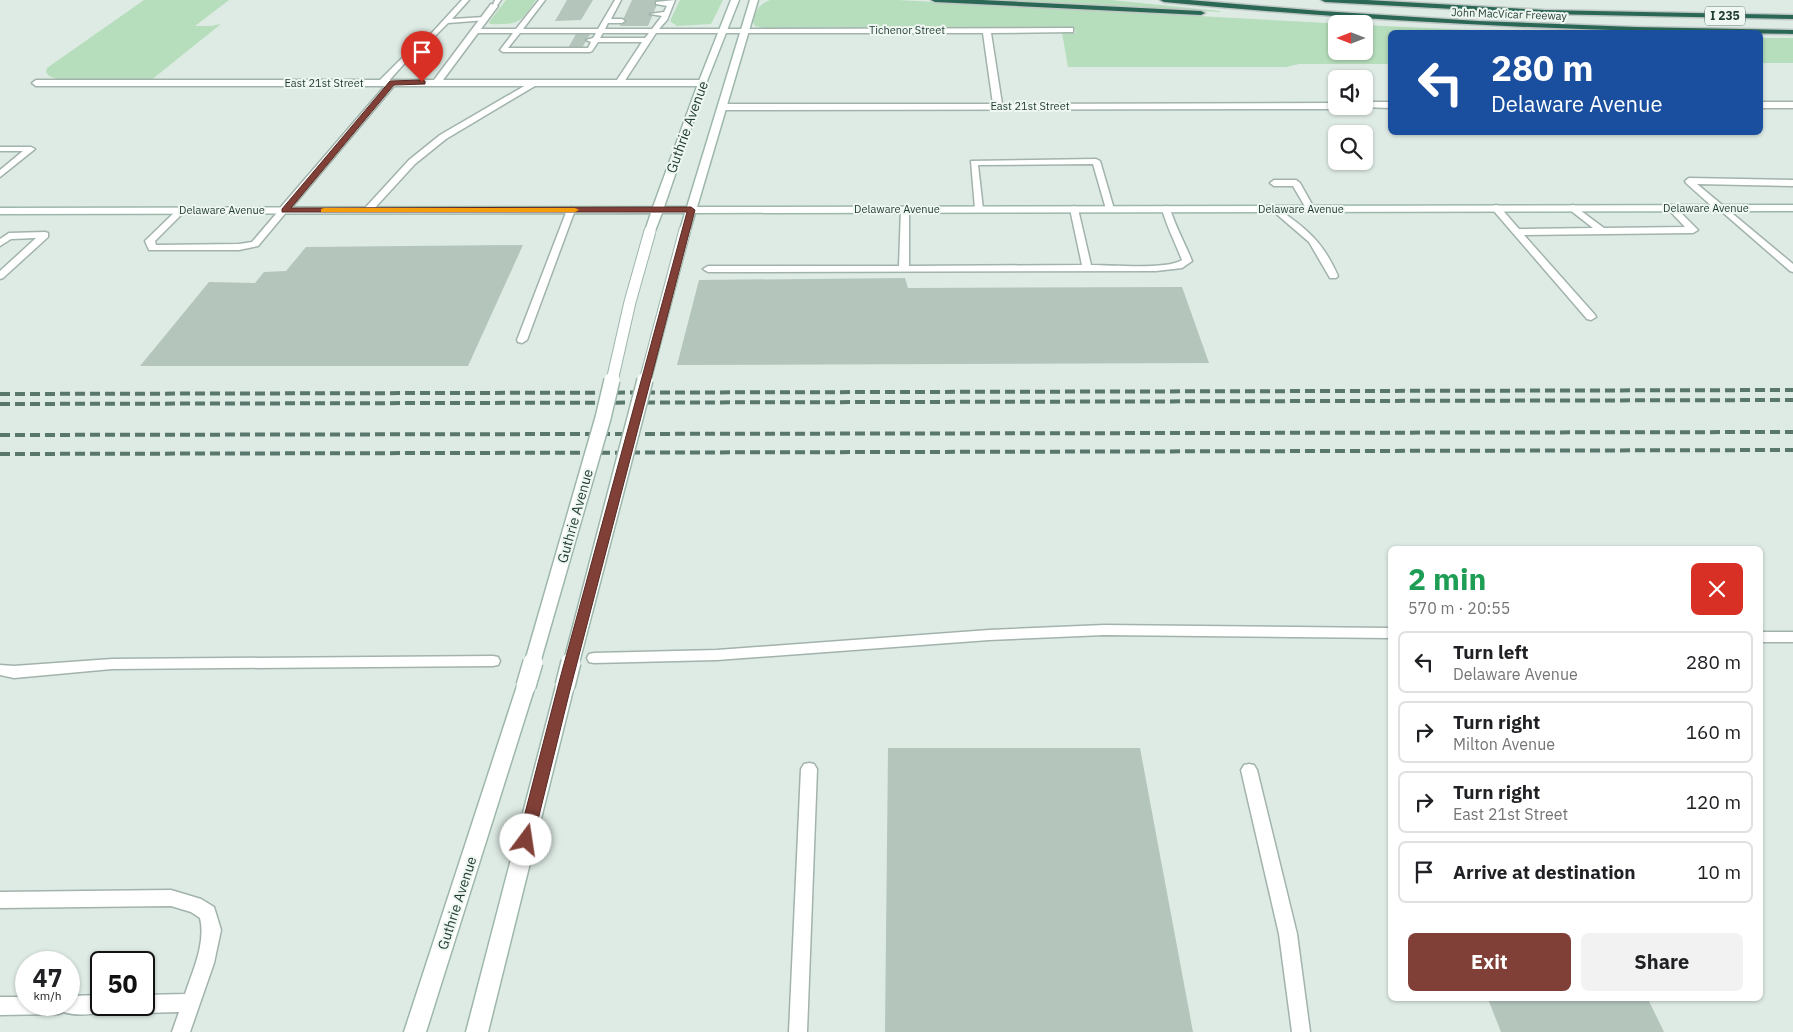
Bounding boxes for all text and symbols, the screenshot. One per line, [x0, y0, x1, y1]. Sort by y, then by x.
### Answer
street label: John MacVicar Freeway [1451, 5, 1568, 23]
road number: I 235 [1705, 7, 1745, 26]
north arrow [1328, 15, 1372, 60]
map controls [1328, 15, 1373, 170]
street label: Tichenor Street [869, 23, 945, 37]
pin [401, 31, 443, 82]
icon: arrive [408, 38, 436, 66]
text: 280 m [1491, 45, 1594, 91]
icon: left [1408, 50, 1473, 115]
button: sound [1328, 70, 1373, 115]
street label: East 21st Street [284, 76, 364, 90]
street label: Guthrie Avenue [662, 78, 712, 176]
text: Delaware Avenue [1491, 89, 1663, 118]
street label: East 21st Street [990, 99, 1070, 113]
button: search [1328, 125, 1373, 170]
street label: Delaware Avenue [1663, 201, 1749, 215]
street label: Delaware Avenue [854, 202, 940, 216]
street label: Delaware Avenue [1258, 202, 1344, 216]
street label: Delaware Avenue [179, 203, 265, 217]
street label: Guthrie Avenue [553, 467, 597, 565]
text: 2 min [1408, 559, 1486, 598]
button: close [1691, 563, 1743, 615]
text: 570 m · 20:55 [1408, 598, 1510, 618]
text: Turn left [1453, 640, 1529, 664]
icon: left [1410, 648, 1438, 676]
text: 280 m [1686, 650, 1741, 674]
text: Delaware Avenue [1453, 664, 1578, 684]
text: Turn right [1453, 710, 1540, 734]
icon: right [1410, 718, 1438, 746]
text: 160 m [1686, 720, 1741, 744]
text: Milton Avenue [1453, 734, 1555, 754]
text: Turn right [1453, 780, 1540, 804]
icon: right [1410, 788, 1438, 816]
text: 120 m [1686, 790, 1741, 814]
text: East 21st Street [1453, 804, 1568, 824]
position arrow [499, 813, 551, 865]
street label: Guthrie Avenue [433, 854, 481, 952]
icon: arrive [1410, 858, 1438, 886]
text: Arrive at destination [1453, 860, 1636, 884]
text: 10 m [1697, 860, 1741, 884]
button: Exit [1408, 933, 1571, 991]
button: Share [1581, 933, 1743, 991]
speed limit sign: 50 [90, 951, 155, 1016]
text: 47 [32, 961, 63, 994]
text: km/h [33, 988, 62, 1003]

